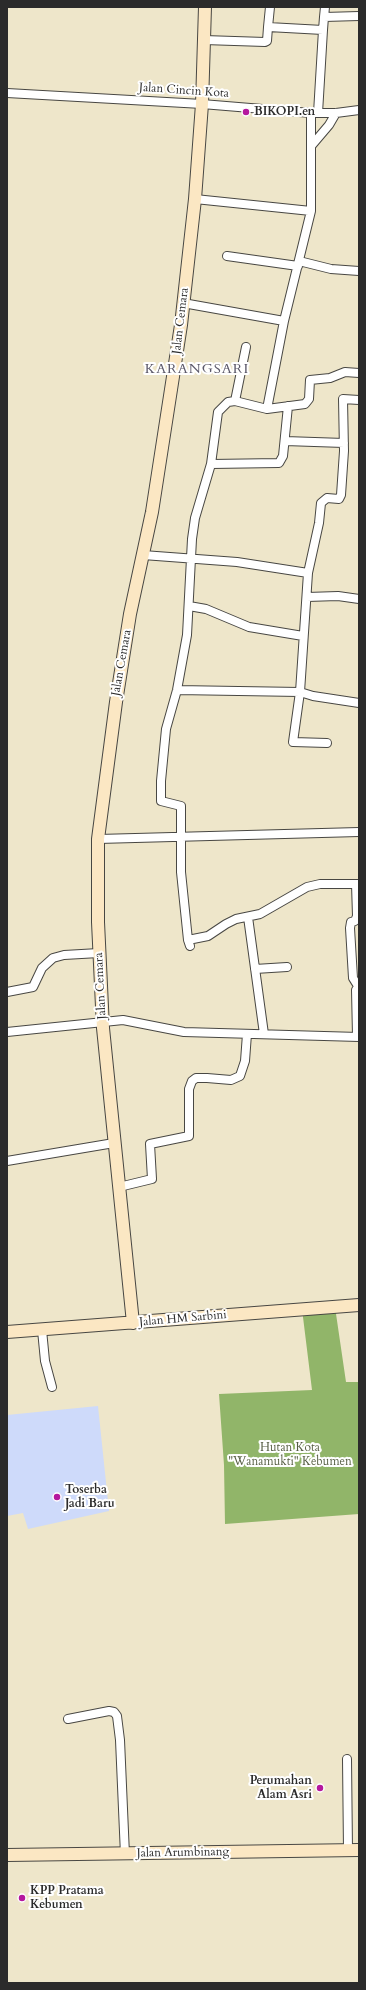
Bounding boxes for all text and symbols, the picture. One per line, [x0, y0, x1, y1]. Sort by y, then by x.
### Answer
street label: Jalan Cincin Kota [139, 81, 229, 101]
place label: BIKOPI.en [254, 105, 315, 119]
marker: BIKOPI.en [241, 107, 251, 117]
street label: Jalan Cemara [170, 287, 192, 355]
district label: KARANGSARI [145, 362, 249, 378]
street label: Jalan Cemara [109, 629, 135, 697]
street label: Jalan Cemara [92, 952, 110, 1020]
street label: Jalan HM Sarbini [139, 1308, 227, 1330]
park label: Hutan Kota "Wanamukti" Kebumen [228, 1441, 352, 1469]
place label: Toserba Jadi Baru [65, 1483, 115, 1511]
marker: Toserba Jadi Baru [52, 1492, 62, 1502]
place label: Perumahan Alam Asri [250, 1774, 312, 1802]
marker: Perumahan Alam Asri [315, 1783, 325, 1793]
street label: Jalan Arumbinang [137, 1845, 229, 1861]
place label: KPP Pratama Kebumen [30, 1884, 104, 1912]
marker: KPP Pratama Kebumen [17, 1893, 27, 1903]

